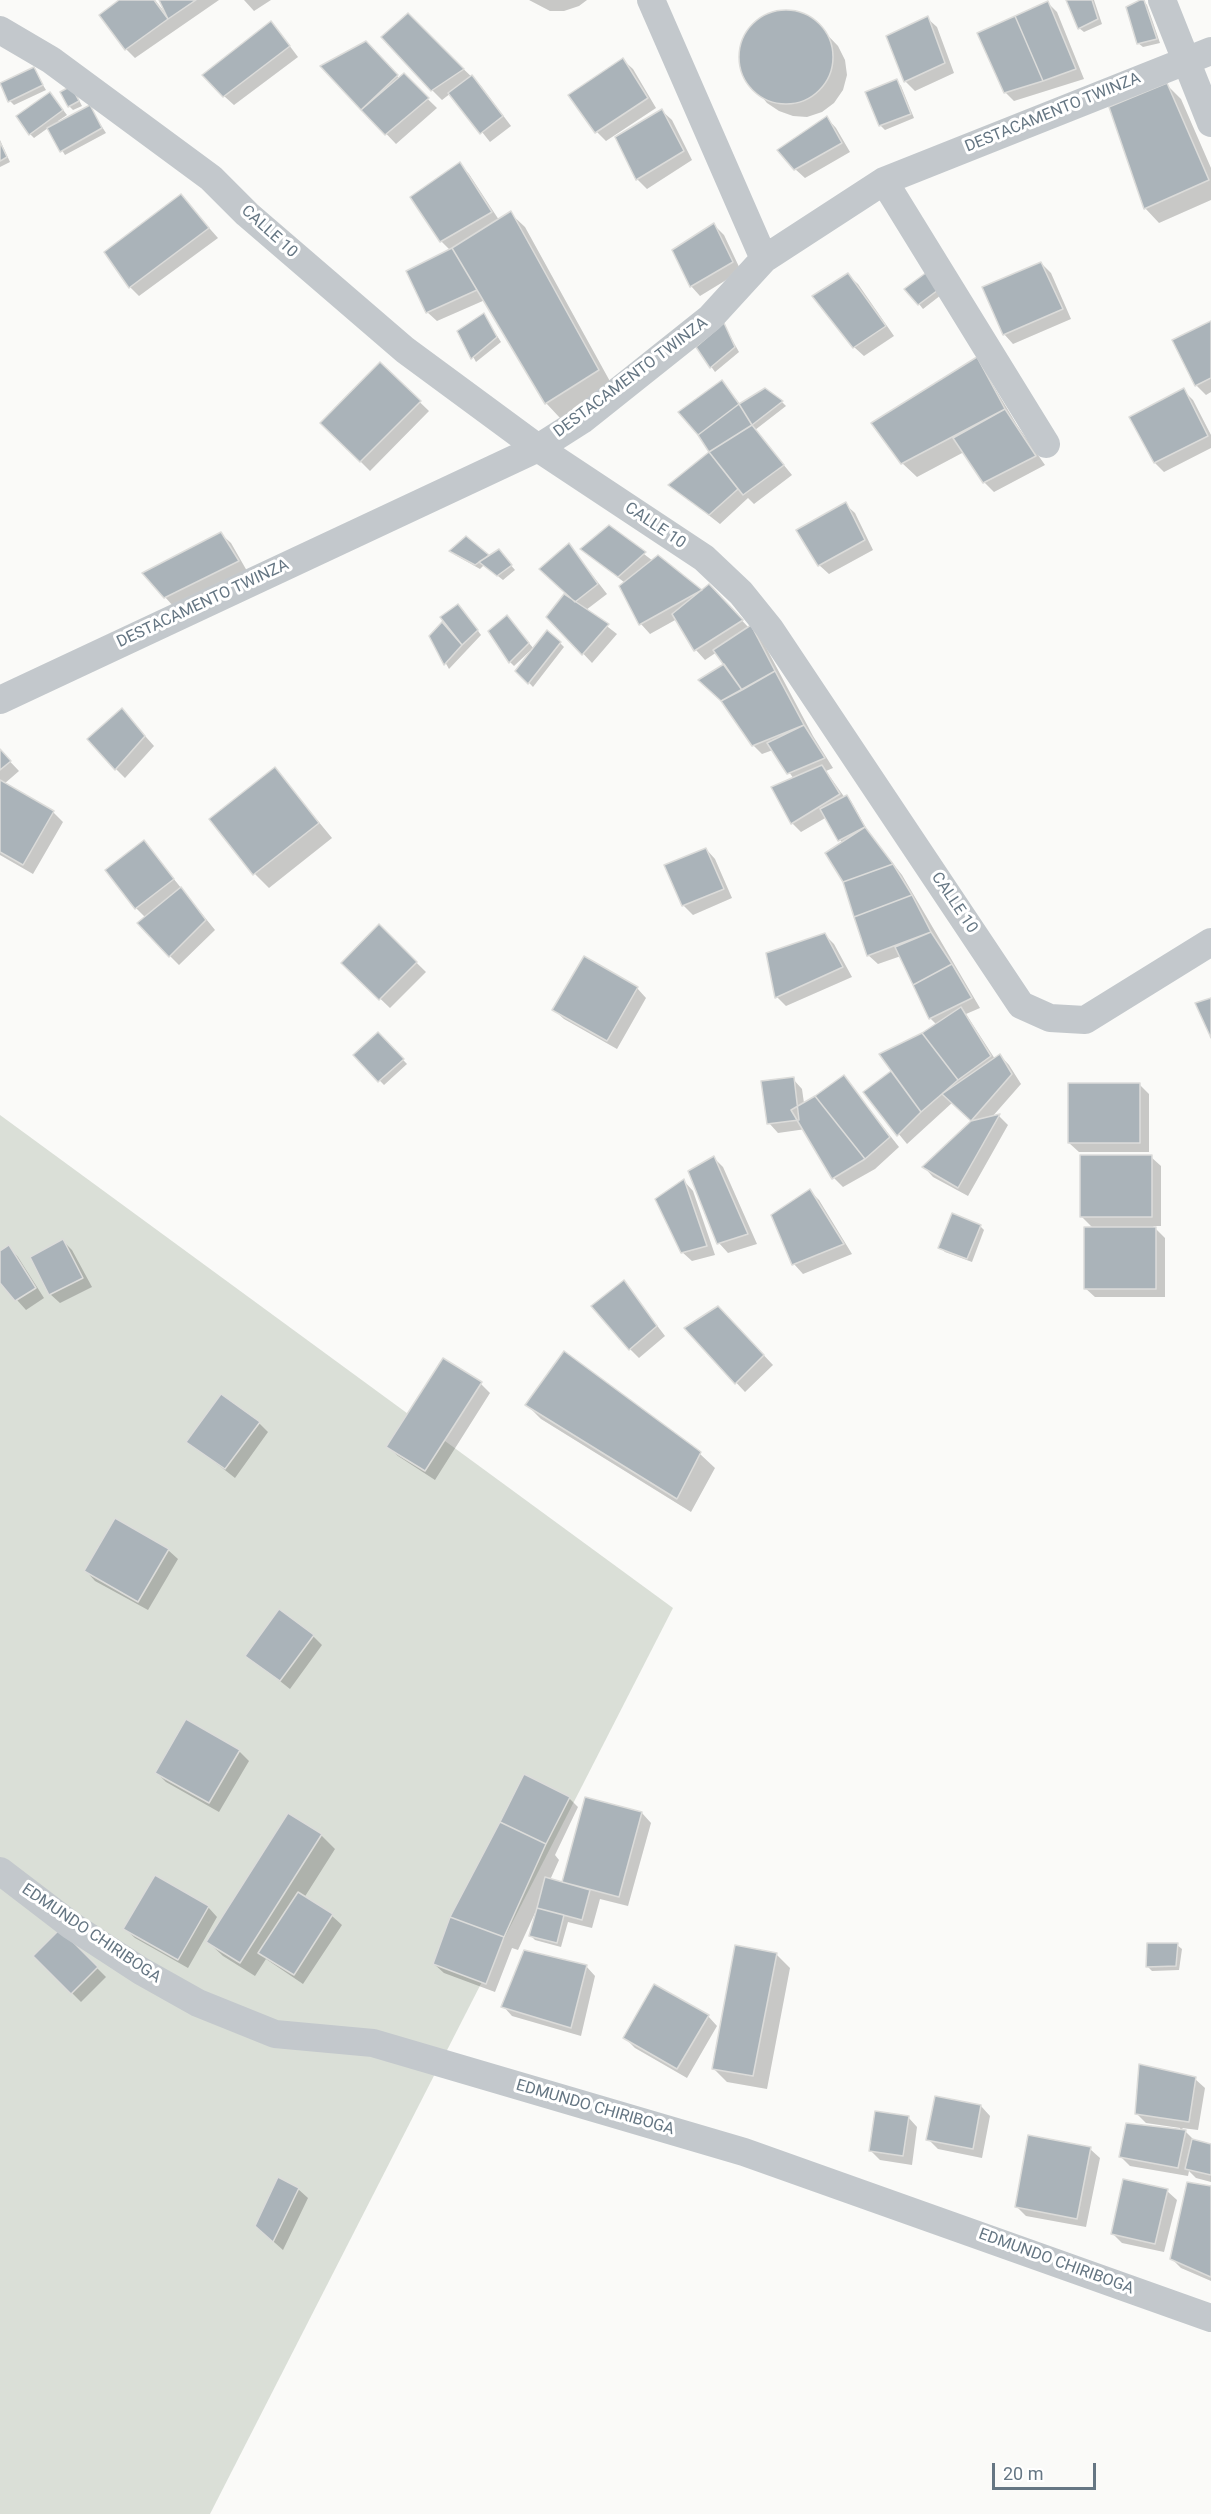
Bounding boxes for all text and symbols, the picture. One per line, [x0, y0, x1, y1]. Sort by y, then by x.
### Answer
street label: DESTACAMENTO TWINZA [962, 69, 1144, 157]
street label: CALLE 10 [237, 202, 301, 262]
street label: DESTACAMENTO TWINZA [550, 314, 712, 442]
street label: CALLE 10 [621, 499, 689, 553]
street label: DESTACAMENTO TWINZA [114, 556, 292, 652]
street label: CALLE 10 [927, 869, 981, 937]
street label: EDMUNDO CHIRIBOGA [18, 1880, 164, 1988]
street label: EDMUNDO CHIRIBOGA [514, 2076, 676, 2140]
street label: EDMUNDO CHIRIBOGA [976, 2225, 1136, 2299]
scale bar [995, 2451, 1098, 2489]
text: 20 m [1003, 2463, 1043, 2484]

